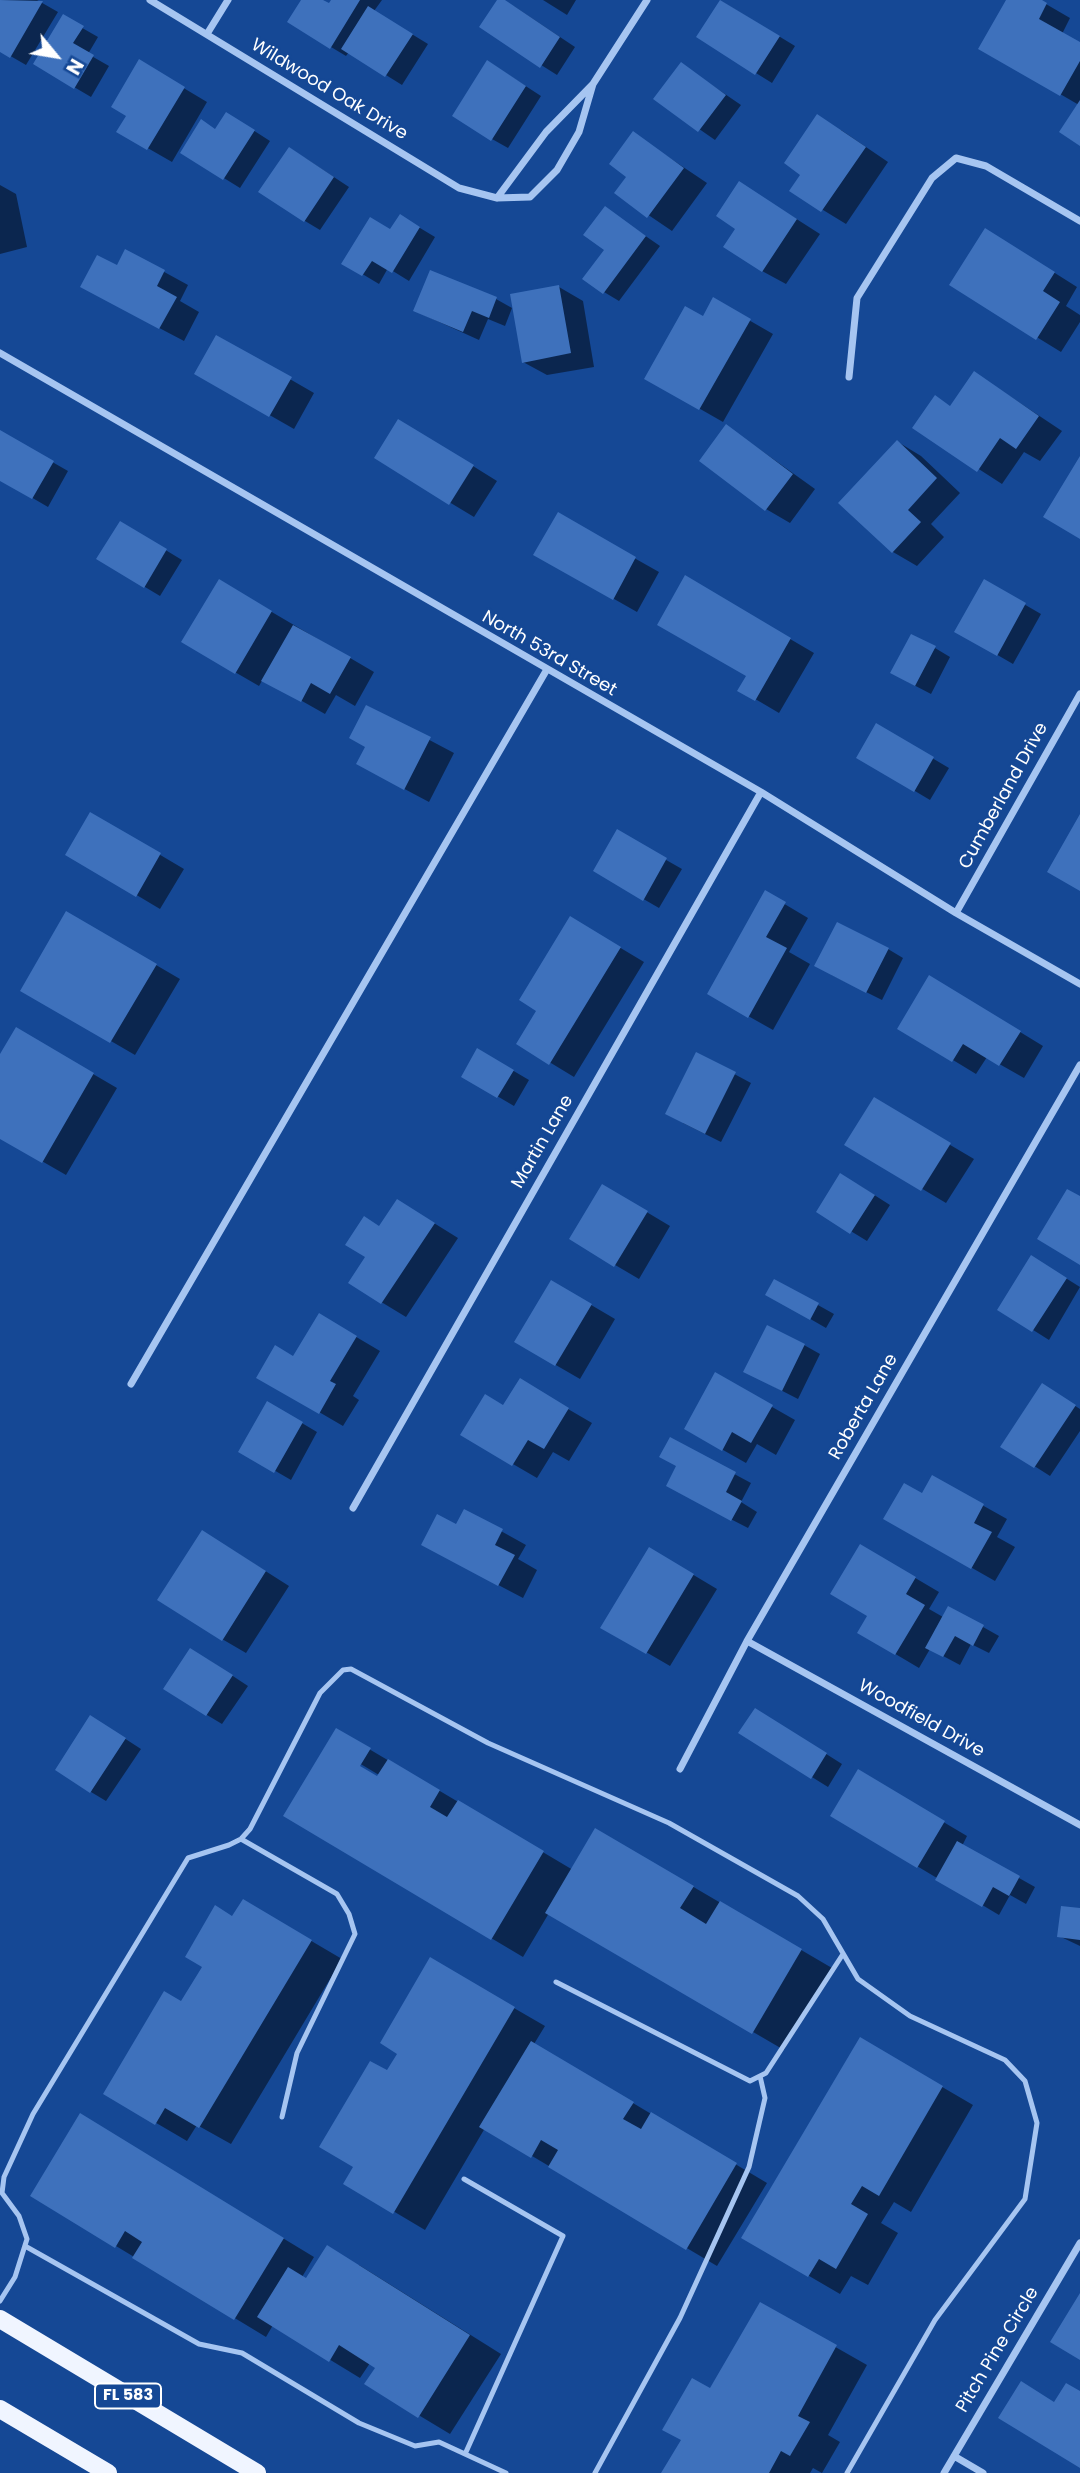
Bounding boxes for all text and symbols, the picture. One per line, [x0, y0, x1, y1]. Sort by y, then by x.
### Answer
north arrow [21, 21, 91, 91]
street label: Wildwood Oak Drive [247, 35, 411, 145]
text: N [59, 54, 90, 80]
street label: North 53rd Street [478, 607, 620, 701]
street label: Cumberland Drive [955, 719, 1053, 873]
street label: Martin Lane [508, 1091, 578, 1193]
street label: Roberta Lane [825, 1350, 903, 1464]
street label: Woodfield Drive [854, 1675, 988, 1763]
street label: Pitch Pine Circle [952, 2283, 1044, 2417]
road number: FL 583 [95, 2384, 161, 2408]

